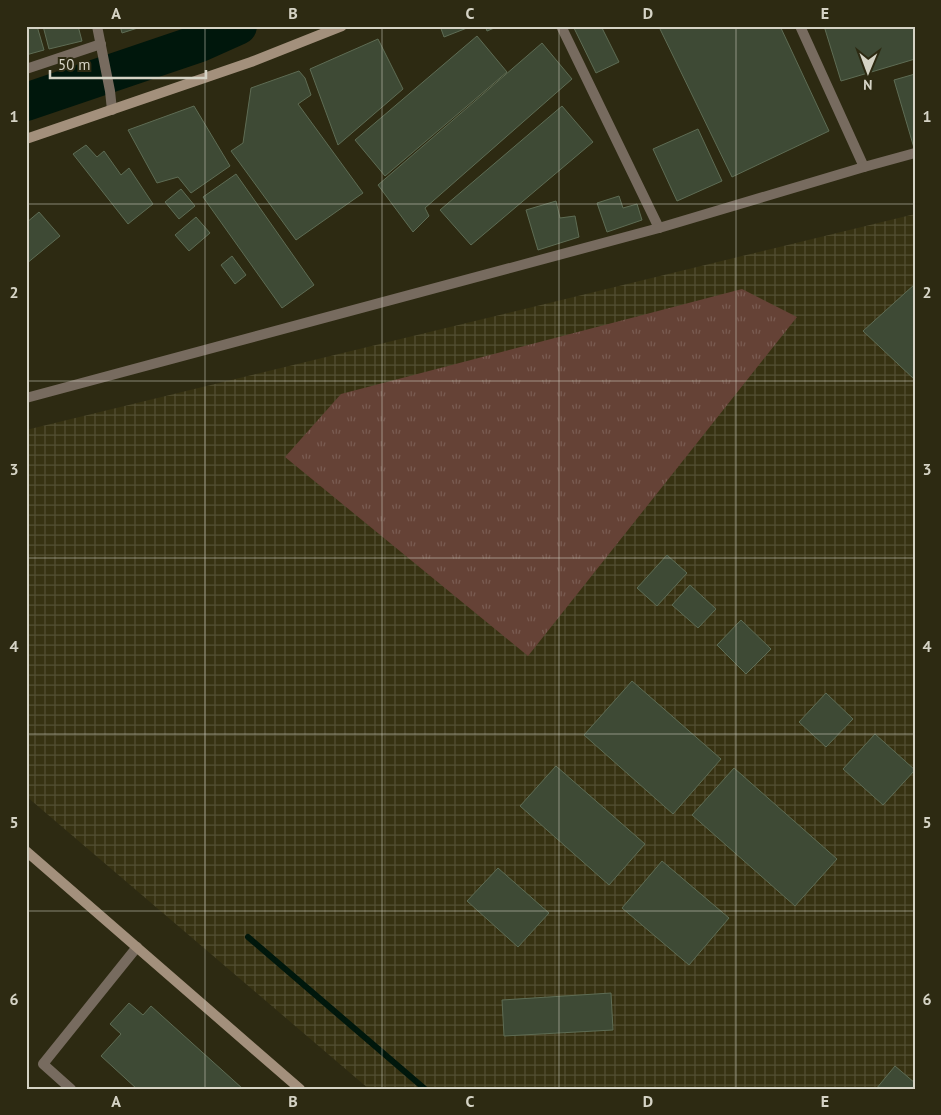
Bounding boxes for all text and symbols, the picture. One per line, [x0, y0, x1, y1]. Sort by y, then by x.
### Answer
text: A [111, 3, 121, 23]
text: B [288, 3, 298, 23]
text: C [466, 3, 475, 23]
text: D [643, 3, 653, 23]
text: E [821, 3, 829, 23]
scale bar [50, 48, 206, 80]
north arrow [844, 48, 894, 98]
text: 50 m [58, 55, 91, 74]
text: N [863, 76, 873, 94]
text: 1 [9, 106, 19, 126]
text: 1 [922, 106, 932, 126]
text: 2 [9, 282, 19, 302]
text: 2 [922, 282, 932, 302]
text: 3 [9, 459, 19, 479]
text: 3 [922, 459, 932, 479]
text: 4 [9, 636, 19, 656]
text: 4 [922, 636, 932, 656]
text: 5 [9, 812, 19, 832]
text: 5 [922, 812, 932, 832]
text: 6 [9, 989, 19, 1009]
text: 6 [922, 989, 932, 1009]
text: A [111, 1091, 121, 1111]
text: B [288, 1091, 298, 1111]
text: C [466, 1091, 475, 1111]
text: D [643, 1091, 653, 1111]
text: E [821, 1091, 829, 1111]

